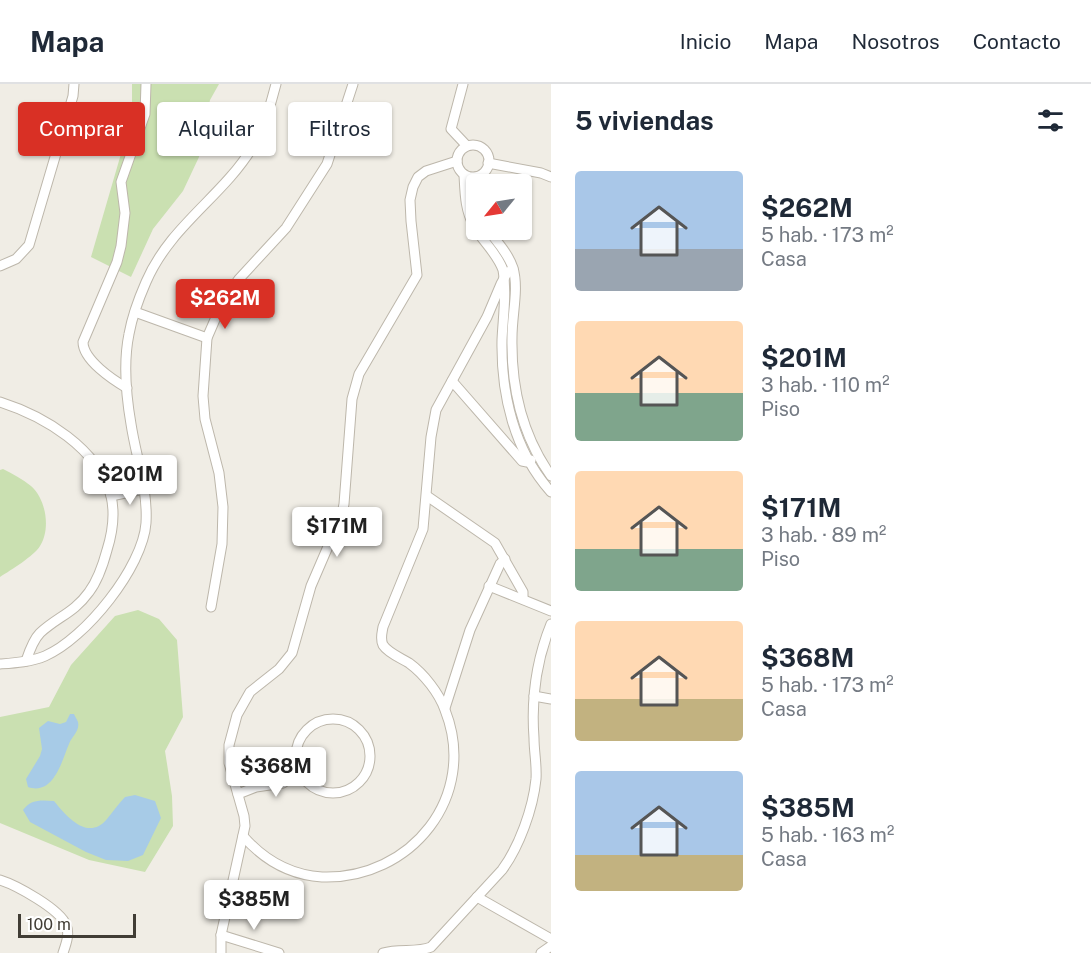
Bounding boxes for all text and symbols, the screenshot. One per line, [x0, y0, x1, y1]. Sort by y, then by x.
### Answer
text: Mapa [30, 25, 104, 58]
text: Inicio [680, 29, 731, 54]
text: Mapa [764, 29, 818, 54]
text: Nosotros [851, 29, 940, 54]
text: Contacto [973, 29, 1061, 54]
chip: Comprar [18, 102, 145, 156]
chip: Alquilar [157, 102, 276, 156]
chip: Filtros [288, 102, 392, 156]
icon: filters [1034, 104, 1067, 137]
text: 5 viviendas [575, 105, 714, 136]
north arrow [466, 174, 532, 240]
map controls [466, 174, 532, 240]
text: $262M [761, 192, 853, 223]
icon: home [623, 195, 695, 267]
text: 5 hab. · 173 m² [761, 223, 894, 247]
text: Casa [761, 247, 807, 271]
pin: $262M [183, 279, 267, 330]
text: $262M [190, 286, 260, 310]
text: $201M [761, 342, 847, 373]
icon: home [623, 345, 695, 417]
text: 3 hab. · 110 m² [761, 373, 890, 397]
text: Piso [761, 397, 800, 421]
pin: $201M [88, 455, 172, 506]
text: $201M [97, 462, 163, 486]
text: $171M [761, 492, 841, 523]
icon: home [623, 495, 695, 567]
pin: $171M [295, 507, 379, 558]
text: $171M [306, 514, 368, 538]
text: 3 hab. · 89 m² [761, 523, 886, 547]
text: Piso [761, 547, 800, 571]
text: $368M [761, 642, 854, 673]
icon: home [623, 645, 695, 717]
text: 5 hab. · 173 m² [761, 673, 894, 697]
text: Casa [761, 697, 807, 721]
pin: $368M [234, 747, 318, 798]
text: $368M [240, 754, 312, 778]
text: $385M [761, 792, 855, 823]
icon: home [623, 795, 695, 867]
text: 5 hab. · 163 m² [761, 823, 894, 847]
text: Casa [761, 847, 807, 871]
pin: $385M [212, 880, 296, 931]
text: $385M [218, 887, 290, 911]
scale bar [18, 911, 136, 938]
text: 100 m [27, 915, 71, 934]

